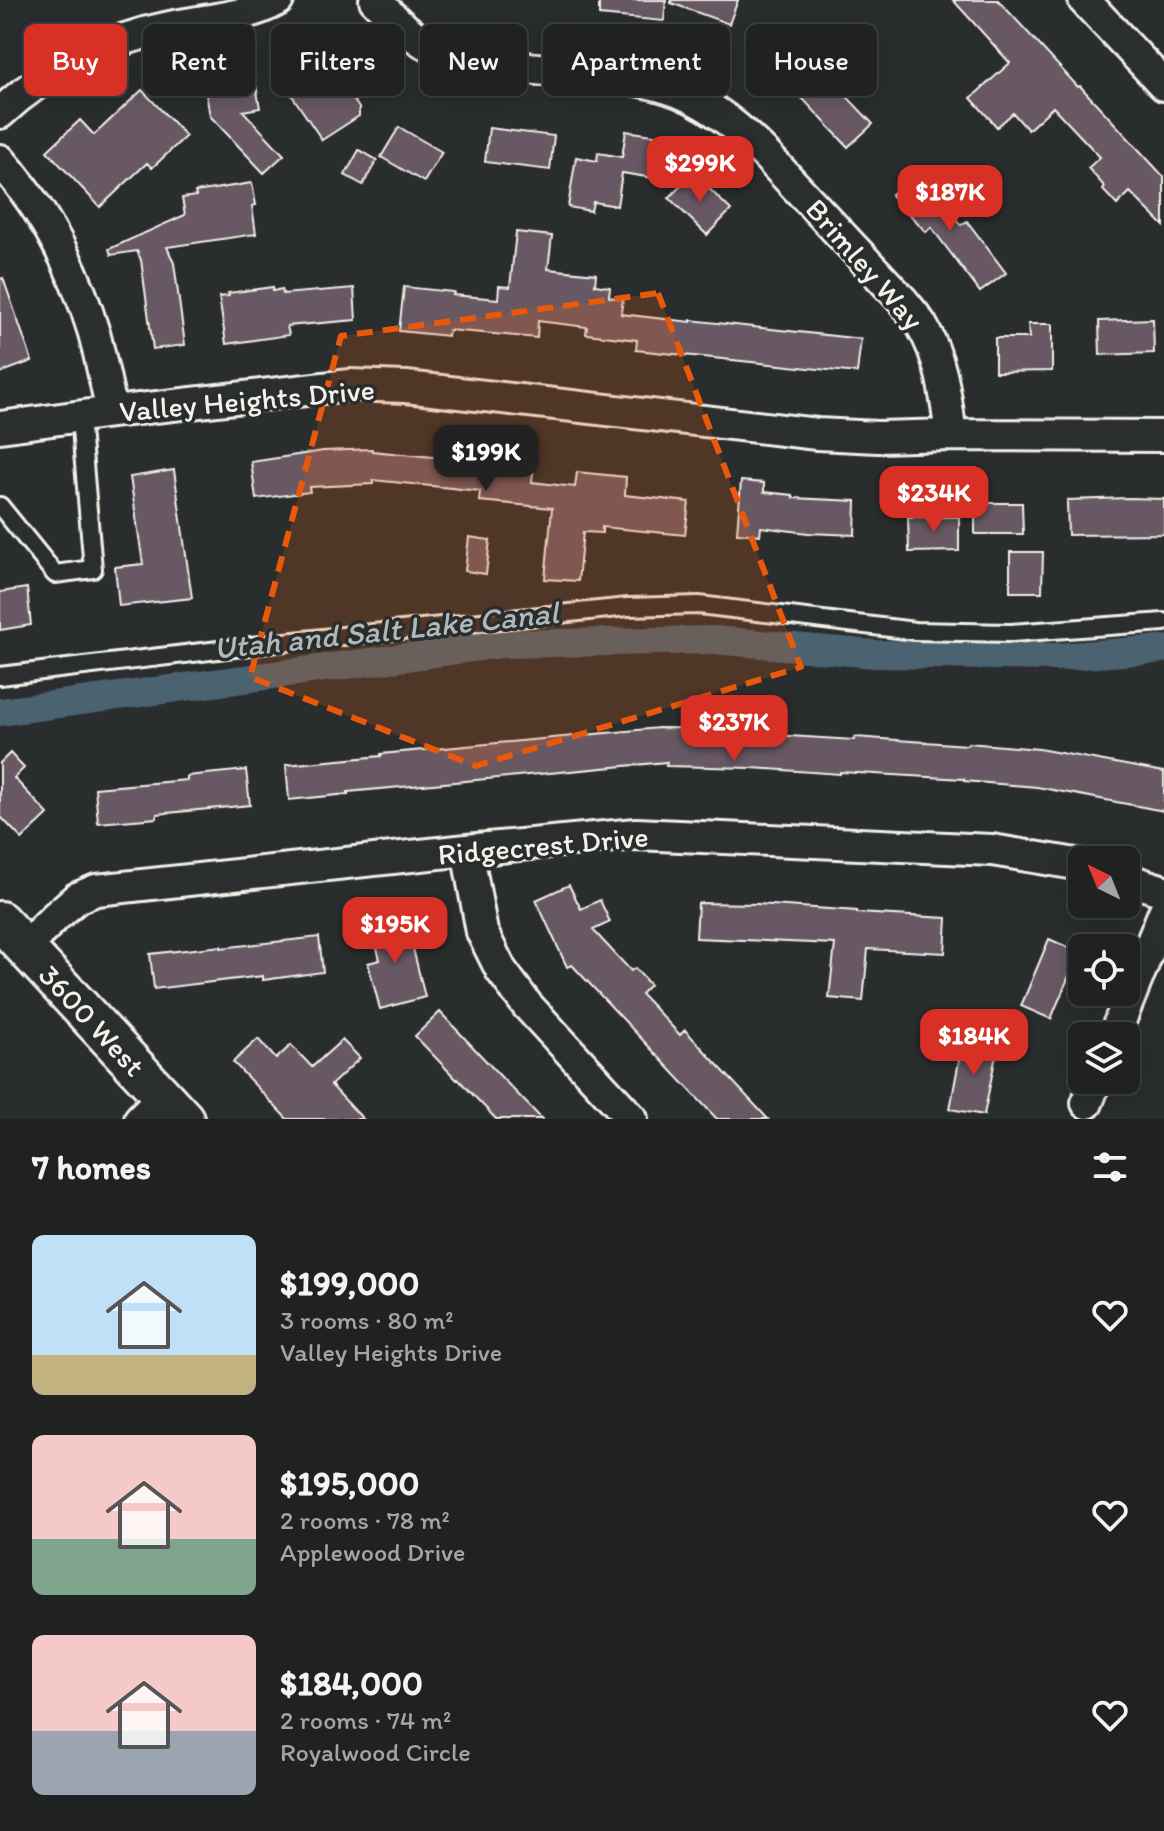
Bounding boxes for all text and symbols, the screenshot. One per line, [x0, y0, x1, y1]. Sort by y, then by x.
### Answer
chip: Buy [24, 24, 127, 96]
chip: Rent [143, 24, 255, 96]
chip: Filters [271, 24, 404, 96]
chip: New [420, 24, 527, 96]
chip: Apartment [543, 24, 730, 96]
chip: House [746, 24, 877, 96]
pin: $299K [644, 136, 756, 204]
text: $299K [665, 146, 735, 178]
pin: $187K [894, 165, 1006, 233]
text: $187K [915, 175, 985, 207]
street label: Brimley Way [798, 191, 932, 337]
street label: Valley Heights Drive [118, 370, 376, 430]
pin: $199K [430, 425, 542, 493]
text: $199K [451, 435, 521, 467]
pin: $234K [878, 466, 990, 534]
text: $234K [897, 476, 971, 508]
water label: Utah and Salt Lake Canal [212, 593, 562, 667]
pin: $237K [678, 695, 790, 763]
text: $237K [699, 705, 769, 737]
street label: Ridgecrest Drive [436, 817, 650, 873]
north arrow [1068, 846, 1140, 918]
map controls [1068, 846, 1140, 1094]
pin: $195K [339, 897, 451, 965]
text: $195K [360, 907, 430, 939]
button: locate [1068, 934, 1140, 1006]
street label: 3600 West [31, 956, 153, 1084]
pin: $184K [918, 1009, 1030, 1077]
text: $184K [938, 1019, 1010, 1051]
button: layers [1068, 1022, 1140, 1094]
icon: filters [1088, 1145, 1132, 1189]
text: 7 homes [32, 1147, 151, 1188]
text: $199,000 [280, 1263, 419, 1304]
icon: home [96, 1267, 192, 1363]
icon: heart [1088, 1293, 1132, 1337]
text: 3 rooms · 80 m² [280, 1304, 454, 1336]
text: Valley Heights Drive [280, 1336, 502, 1368]
text: $195,000 [280, 1463, 420, 1504]
icon: home [96, 1467, 192, 1563]
icon: heart [1088, 1493, 1132, 1537]
text: 2 rooms · 78 m² [280, 1504, 450, 1536]
text: Applewood Drive [280, 1536, 465, 1568]
text: $184,000 [280, 1663, 423, 1704]
icon: home [96, 1667, 192, 1763]
icon: heart [1088, 1693, 1132, 1737]
text: 2 rooms · 74 m² [280, 1704, 451, 1736]
text: Royalwood Circle [280, 1736, 471, 1768]

